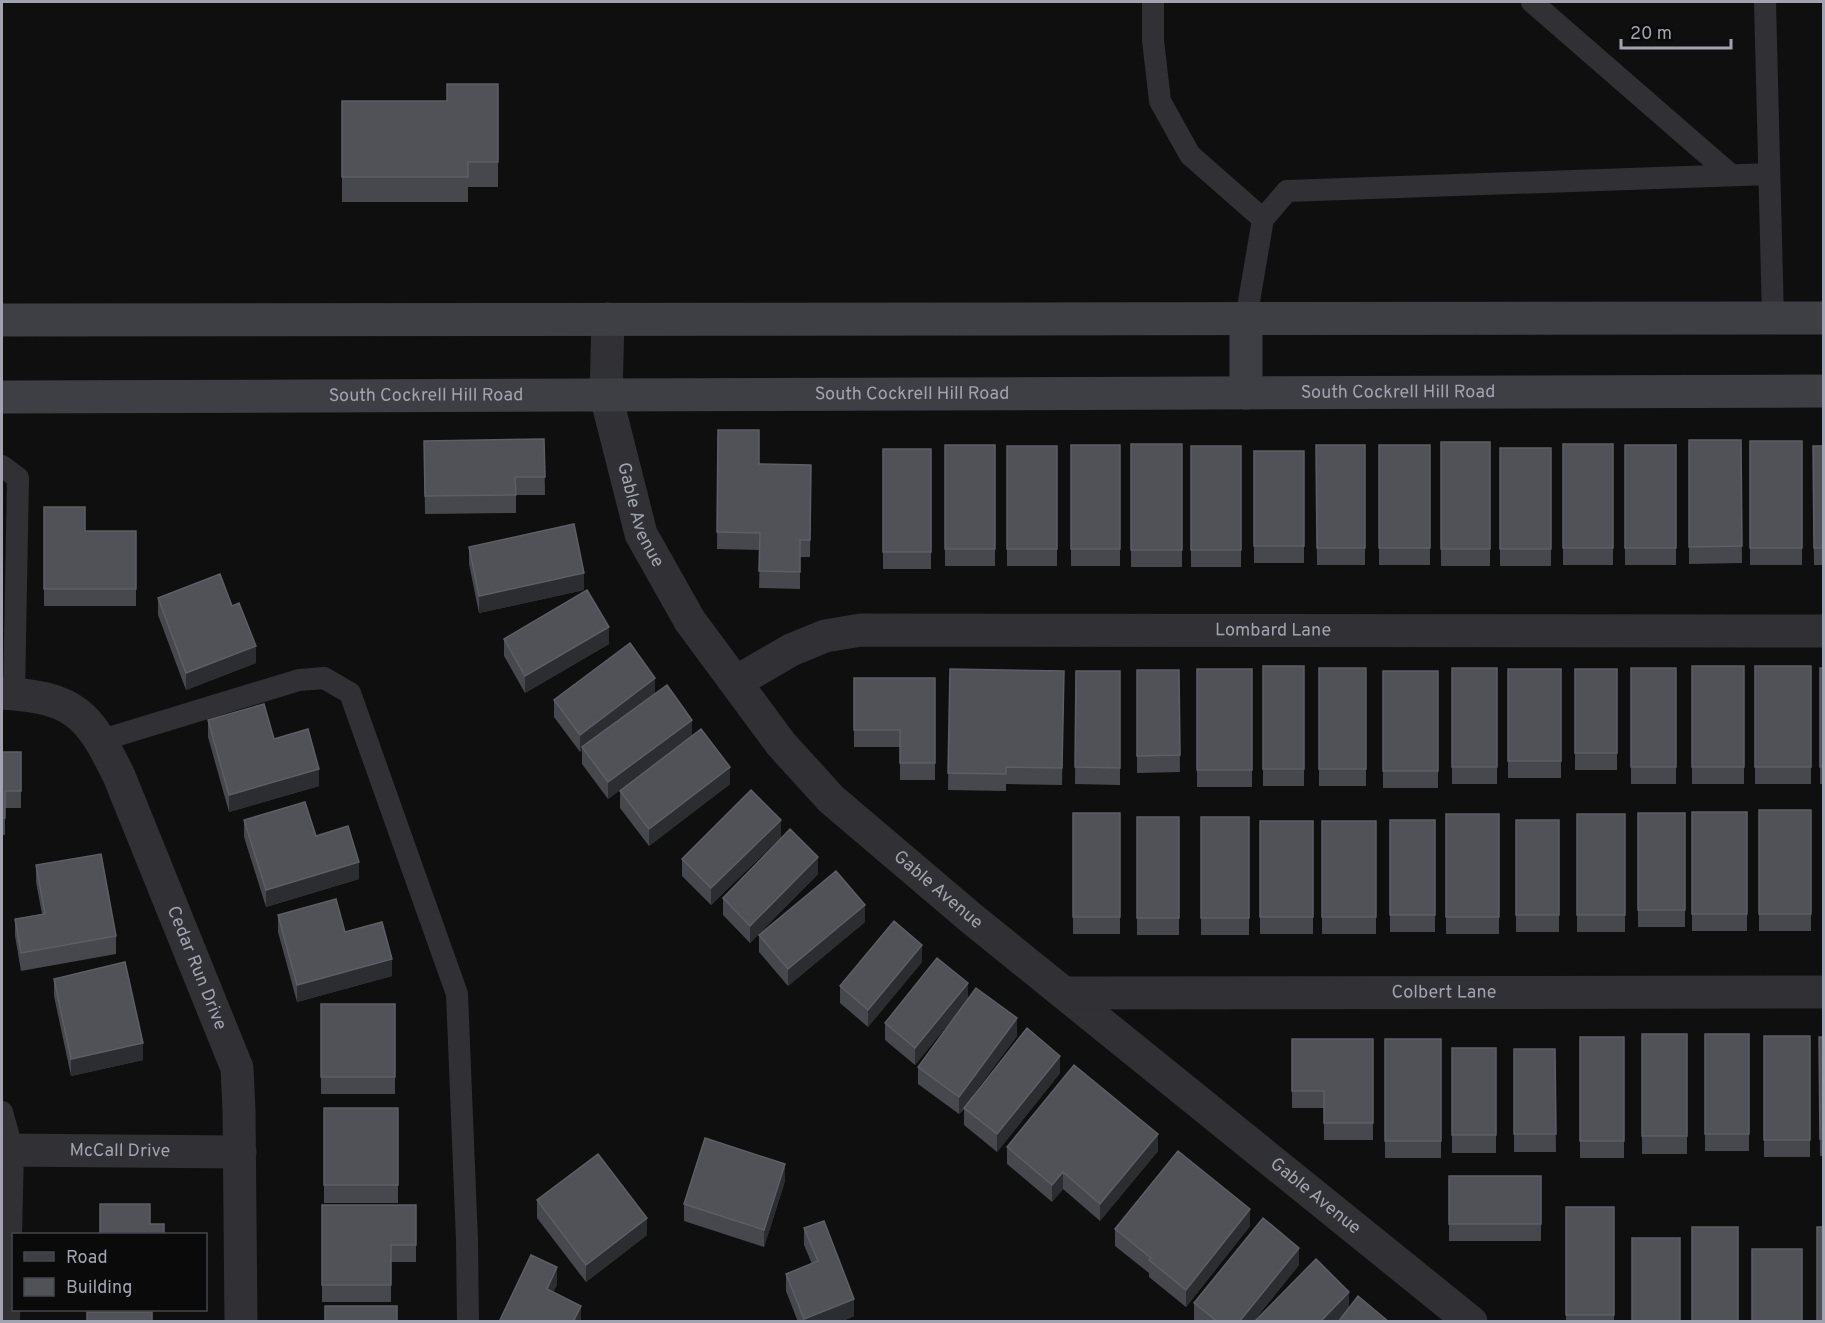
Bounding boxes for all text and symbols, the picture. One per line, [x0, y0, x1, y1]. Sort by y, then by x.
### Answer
scale bar [1621, 12, 1730, 50]
text: 20 m [1630, 23, 1672, 46]
street label: South Cockrell Hill Road [1301, 381, 1495, 404]
street label: South Cockrell Hill Road [815, 382, 1009, 406]
street label: South Cockrell Hill Road [329, 384, 523, 407]
street label: Gable Avenue [612, 460, 669, 572]
street label: Lombard Lane [1215, 619, 1331, 642]
street label: Gable Avenue [889, 846, 987, 934]
street label: Cedar Run Drive [161, 903, 232, 1033]
street label: Colbert Lane [1391, 981, 1497, 1004]
street label: McCall Drive [70, 1139, 170, 1163]
street label: Gable Avenue [1265, 1153, 1365, 1240]
legend [12, 1233, 207, 1311]
text: Road [66, 1247, 108, 1270]
text: Building [66, 1277, 132, 1300]

